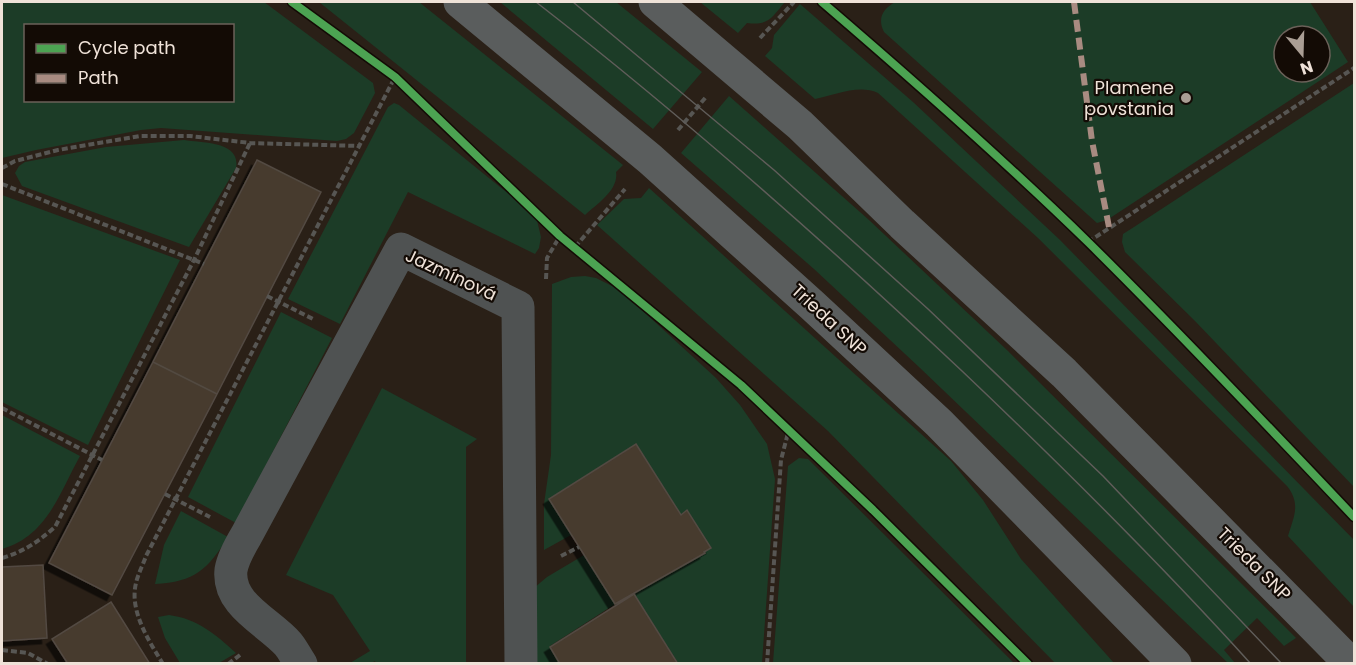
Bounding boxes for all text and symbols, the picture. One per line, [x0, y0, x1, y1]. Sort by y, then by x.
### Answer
legend [24, 24, 234, 102]
north arrow [1272, 24, 1332, 84]
text: Cycle path [78, 35, 176, 60]
text: N [1297, 55, 1316, 81]
text: Path [78, 65, 119, 90]
place label: Plamene povstania [1084, 75, 1174, 121]
marker: Plamene povstania [1179, 91, 1193, 105]
street label: Jazmínová [401, 242, 501, 307]
street label: Trieda SNP [786, 278, 873, 361]
street label: Trieda SNP [1212, 521, 1297, 606]

